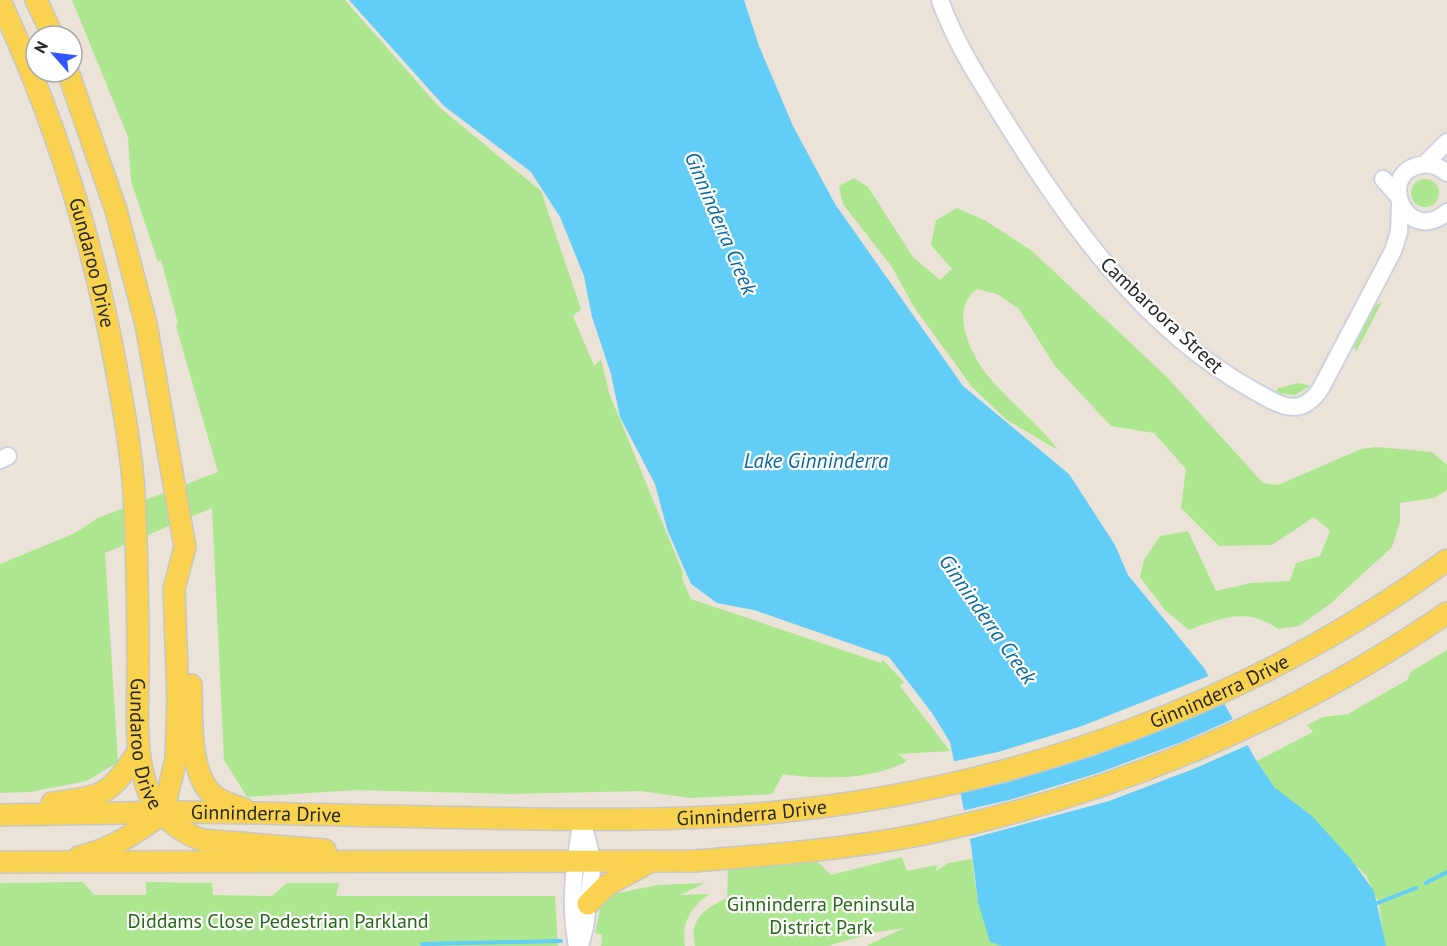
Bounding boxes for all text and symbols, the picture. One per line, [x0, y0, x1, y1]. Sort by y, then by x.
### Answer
north arrow [24, 24, 84, 84]
text: N [29, 38, 52, 56]
water label: Ginninderra Creek [679, 148, 764, 300]
street label: Gundaroo Drive [63, 195, 121, 330]
street label: Cambaroora Street [1095, 251, 1229, 379]
water label: Lake Ginninderra [744, 447, 889, 474]
water label: Ginninderra Creek [933, 549, 1044, 690]
street label: Ginninderra Drive [1146, 648, 1293, 734]
street label: Gundaroo Drive [124, 678, 168, 815]
street label: Ginninderra Drive [676, 793, 828, 831]
street label: Ginninderra Drive [191, 799, 342, 828]
park label: Ginninderra Peninsula District Park [727, 891, 915, 940]
park label: Diddams Close Pedestrian Parkland [127, 908, 429, 934]

